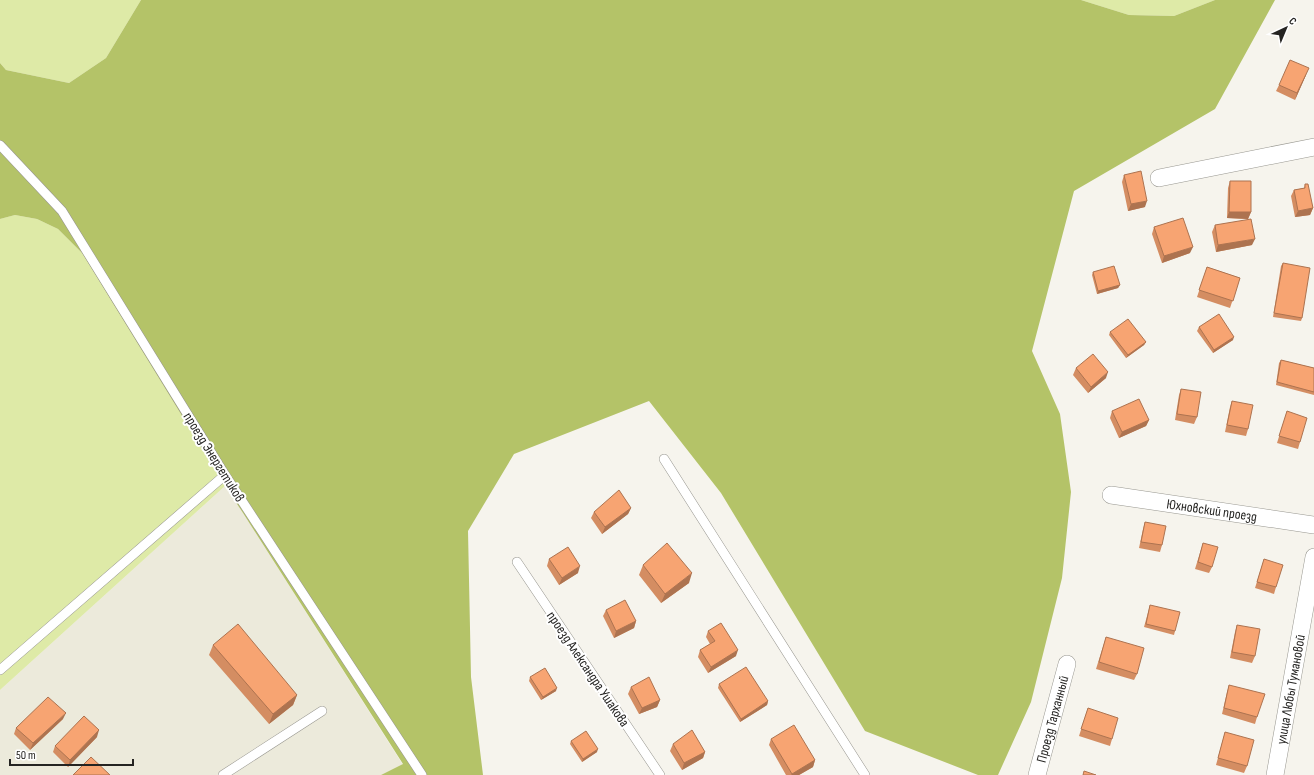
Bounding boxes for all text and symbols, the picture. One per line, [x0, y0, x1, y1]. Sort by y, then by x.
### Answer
north arrow [1266, 8, 1306, 48]
text: С [1286, 15, 1299, 28]
street label: проезд Энергетиков [180, 409, 248, 505]
street label: Юхновский проезд [1166, 495, 1258, 525]
street label: проезд Александра Ушакова [543, 608, 633, 730]
street label: улица Любы Тумановой [1272, 633, 1309, 746]
street label: Проезд Тарханный [1032, 674, 1072, 764]
scale bar [10, 741, 133, 767]
text: 50 m [16, 748, 36, 763]

